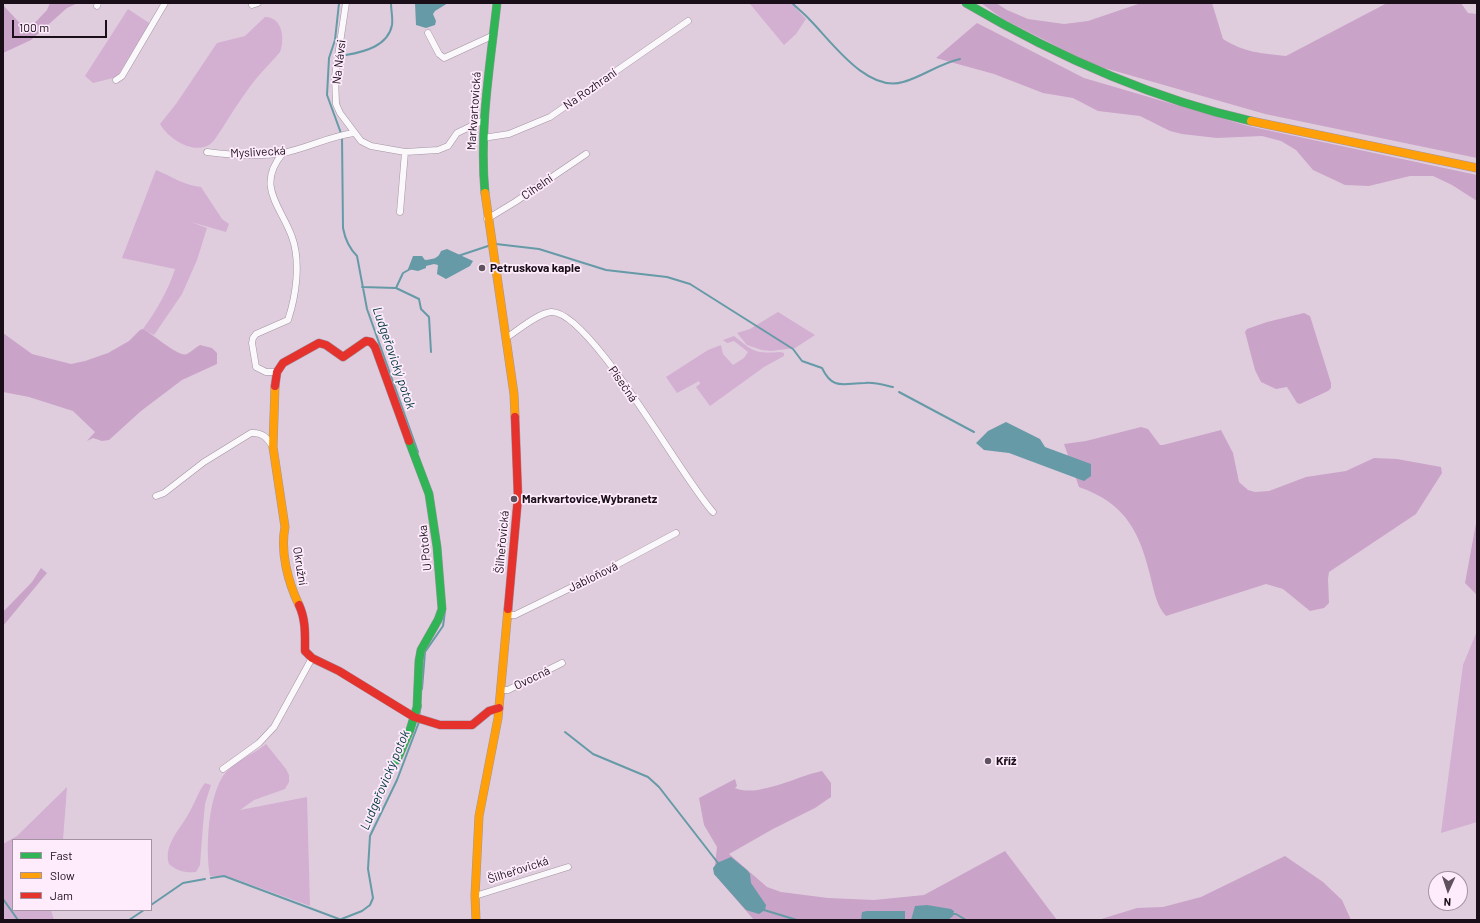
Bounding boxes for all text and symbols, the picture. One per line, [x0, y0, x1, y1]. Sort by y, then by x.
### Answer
scale bar [14, 12, 109, 38]
text: 100 m [19, 20, 49, 34]
street label: Na Návsi [329, 39, 349, 85]
street label: Na Rozhraní [561, 65, 619, 113]
street label: Markvartovická [464, 71, 484, 151]
street label: Myslivecká [230, 143, 286, 161]
street label: Cihelní [519, 171, 555, 203]
place label: Petruskova kaple [490, 261, 581, 275]
marker: Petruskova kaple [477, 263, 487, 273]
water label: Ludgeřovický potok [369, 305, 419, 411]
street label: Písečná [605, 363, 641, 405]
place label: Markvartovice,Wybranetz [522, 492, 657, 506]
marker: Markvartovice,Wybranetz [509, 494, 519, 504]
street label: Šilheřovická [492, 510, 512, 574]
street label: U Potoka [415, 524, 435, 572]
street label: Okružní [290, 546, 310, 586]
street label: Jabloňová [566, 559, 620, 595]
street label: Ovocná [512, 663, 552, 693]
water label: Ludgeřovický potok [357, 728, 413, 832]
place label: Kříž [996, 754, 1016, 768]
marker: Kříž [983, 756, 993, 766]
legend [12, 839, 152, 911]
text: Fast [50, 848, 73, 862]
street label: Šilheřovická [486, 853, 550, 887]
text: Slow [50, 868, 75, 882]
north arrow [1428, 871, 1468, 911]
text: Jam [50, 888, 73, 902]
text: N [1443, 896, 1451, 909]

